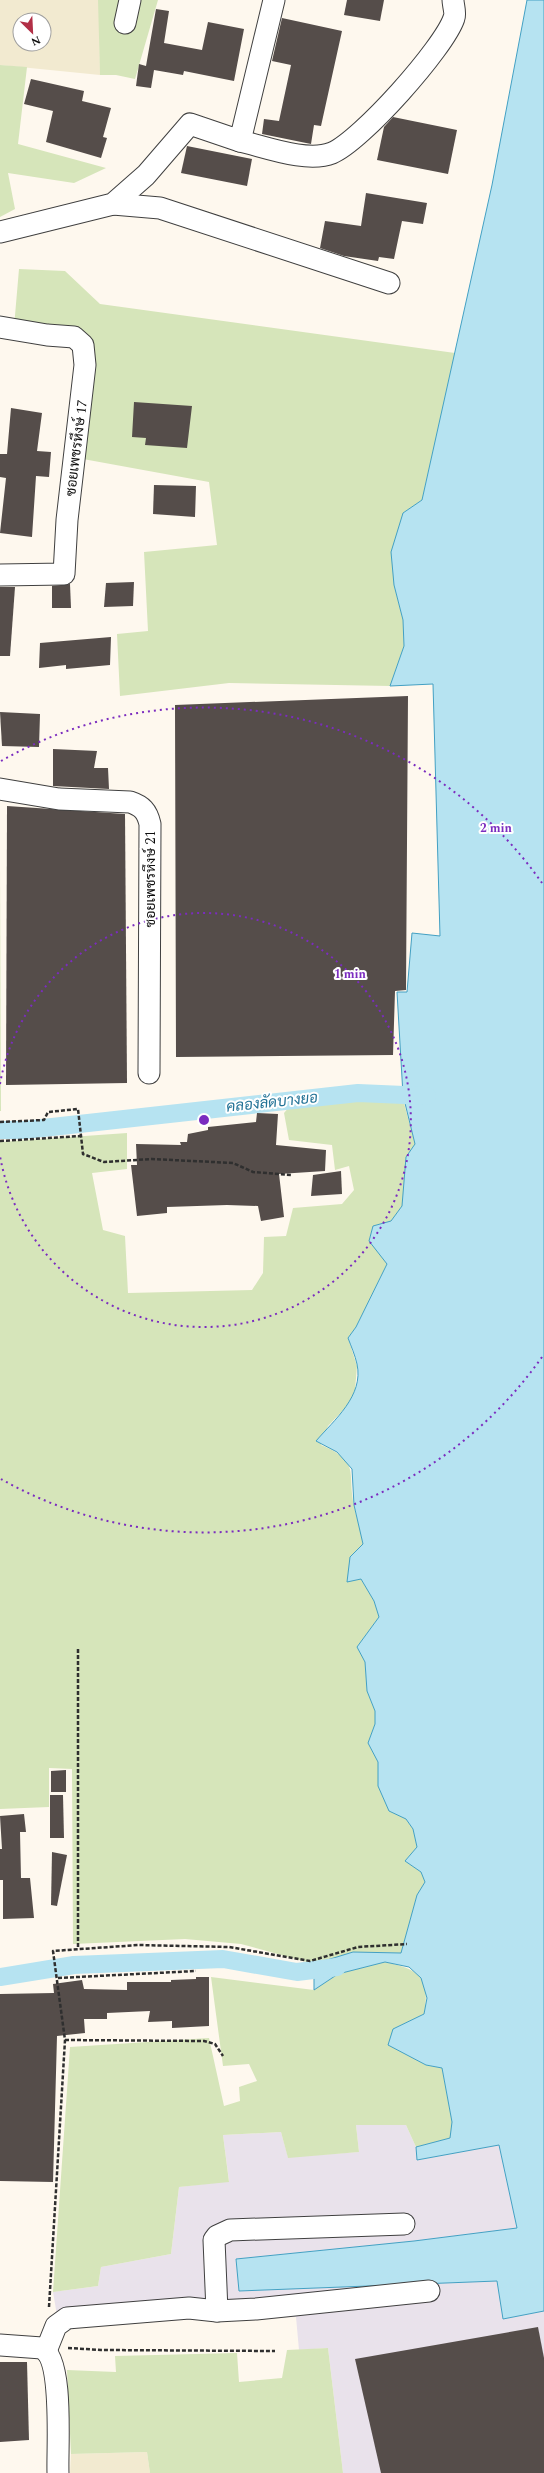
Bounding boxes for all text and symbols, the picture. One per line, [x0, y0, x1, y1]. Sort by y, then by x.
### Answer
north arrow [12, 12, 52, 52]
text: N [28, 31, 43, 50]
street label: ซอยเพชรหึงษ์ 17 [60, 399, 93, 497]
text: 2 min [480, 819, 513, 838]
street label: ซอยเพชรหึงษ์ 21 [140, 831, 161, 927]
text: 1 min [334, 965, 367, 984]
water label: คลองลัดบางยอ [225, 1086, 319, 1119]
centre of rings [197, 1113, 211, 1127]

